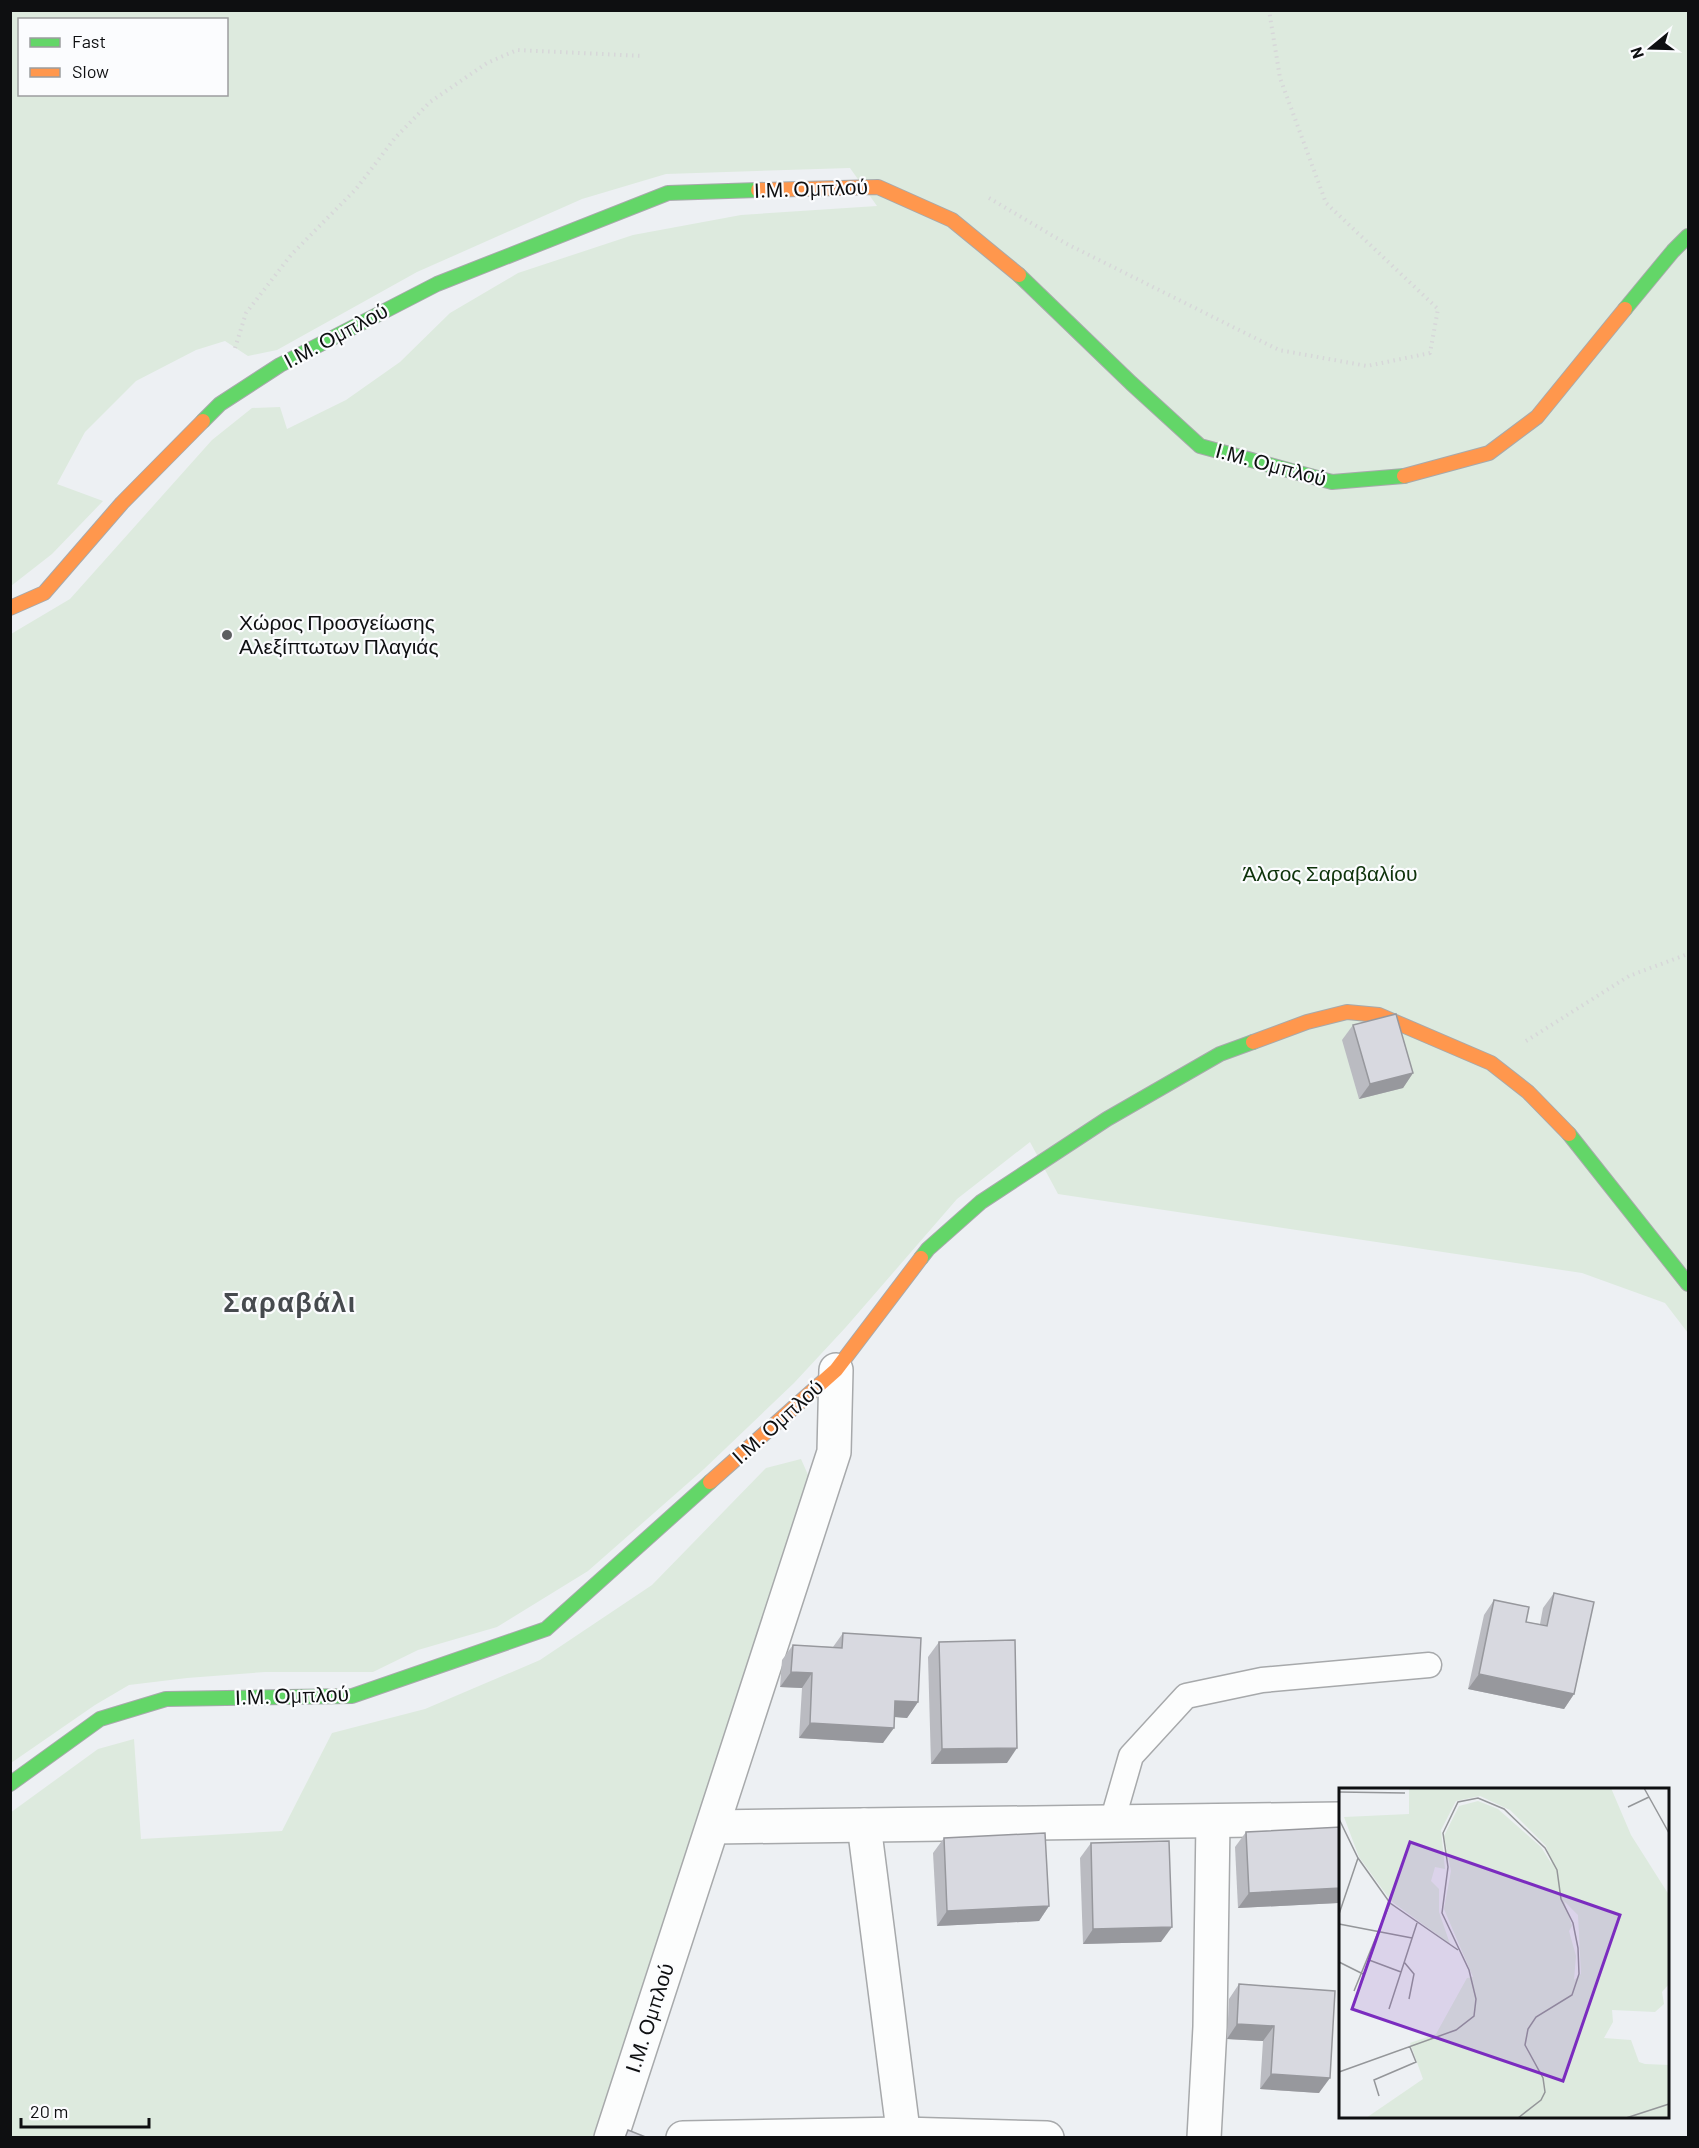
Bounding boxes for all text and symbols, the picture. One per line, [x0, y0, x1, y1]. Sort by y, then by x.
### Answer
legend [18, 18, 228, 96]
north arrow [1621, 18, 1681, 78]
text: Fast [72, 30, 106, 52]
text: N [1626, 45, 1647, 61]
text: Slow [72, 60, 109, 82]
street label: Ι.Μ. Ομπλού [754, 173, 868, 202]
street label: Ι.Μ. Ομπλού [279, 297, 391, 372]
street label: Ι.Μ. Ομπλού [1213, 437, 1330, 490]
place label: Χώρος Προσγείωσης Αλεξίπτωτων Πλαγιάς [239, 609, 439, 658]
marker: Χώρος Προσγείωσης Αλεξίπτωτων Πλαγιάς [220, 628, 234, 642]
park label: Άλσος Σαραβαλίου [1243, 860, 1417, 885]
district label: Σαραβάλι [223, 1285, 357, 1318]
street label: Ι.Μ. Ομπλού [726, 1373, 828, 1468]
street label: Ι.Μ. Ομπλού [235, 1680, 349, 1709]
inset map [1339, 1788, 1669, 2118]
street label: Ι.Μ. Ομπλού [619, 1960, 678, 2076]
scale bar [21, 2091, 148, 2129]
text: 20 m [30, 2100, 68, 2122]

